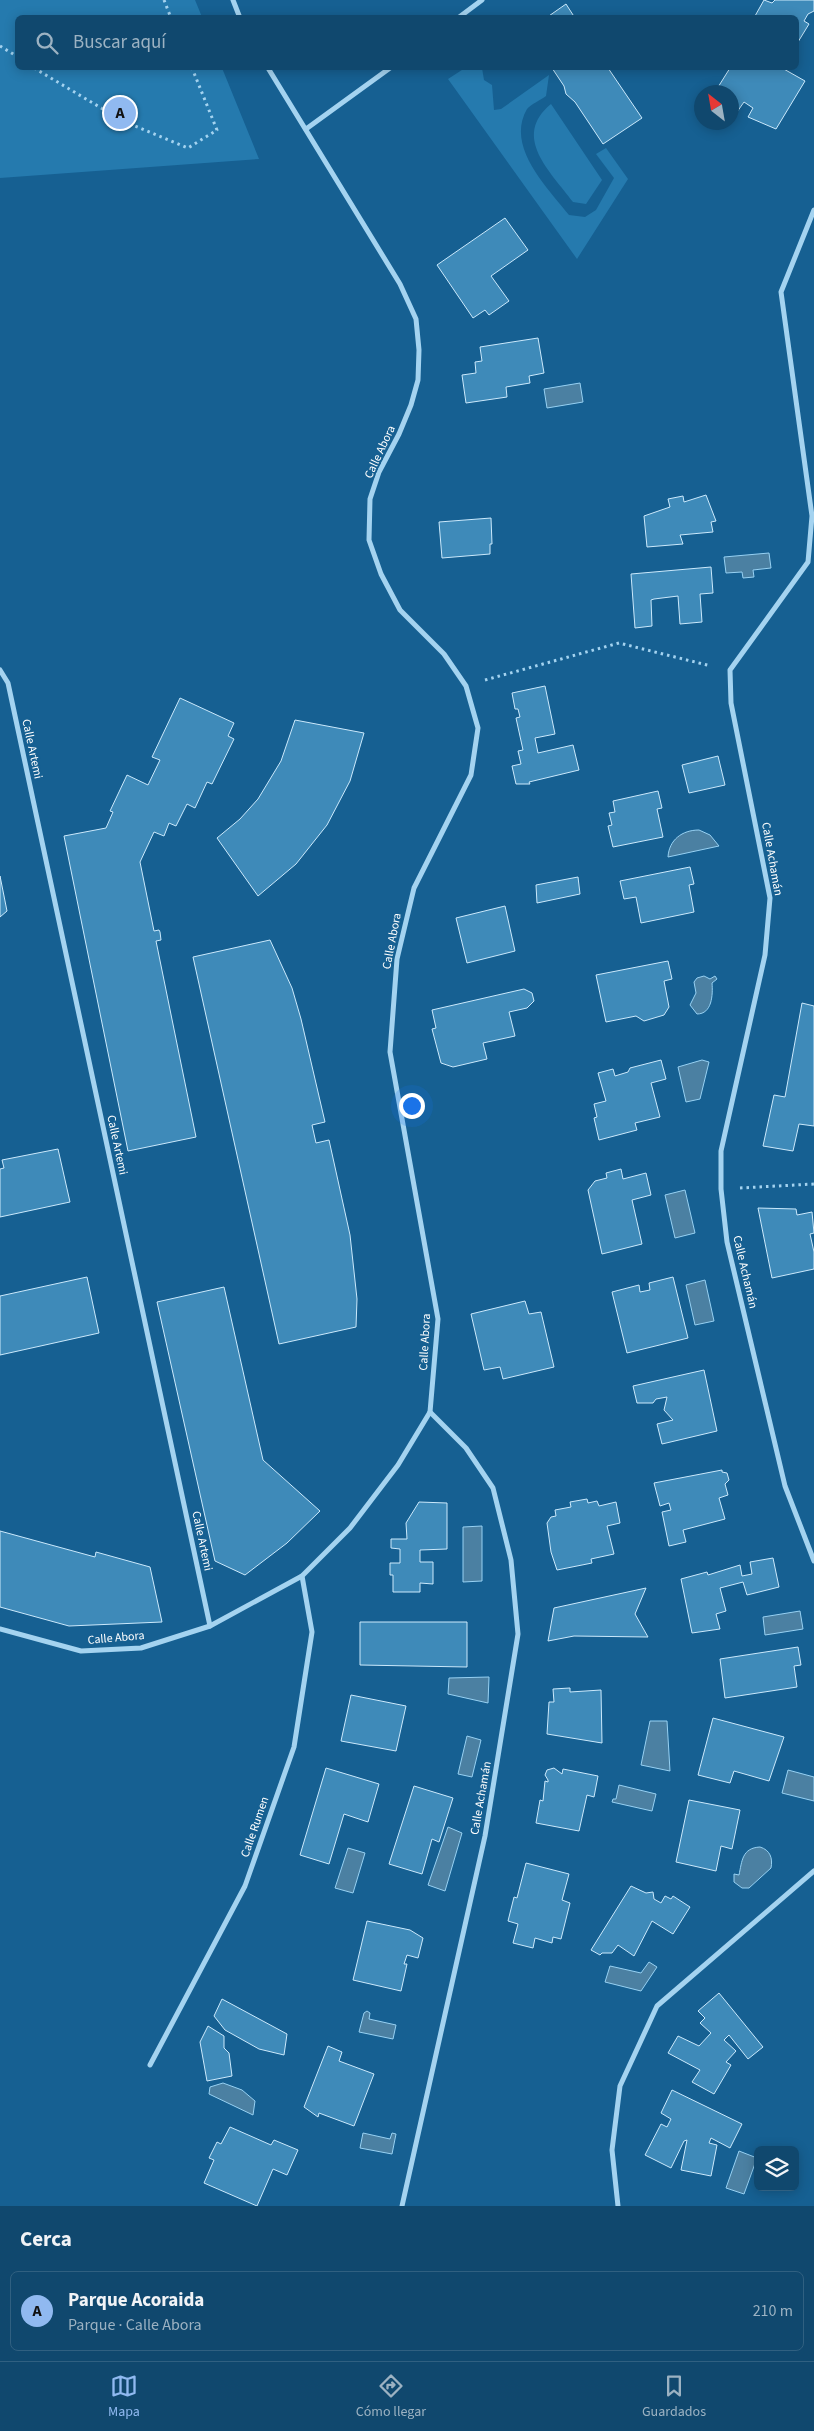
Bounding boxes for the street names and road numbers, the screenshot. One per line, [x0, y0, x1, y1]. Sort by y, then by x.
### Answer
street label: Calle Abora [360, 423, 400, 481]
street label: Calle Artemi [17, 717, 47, 781]
street label: Calle Achamán [757, 821, 787, 897]
street label: Calle Abora [378, 911, 406, 971]
street label: Calle Artemi [102, 1113, 132, 1177]
street label: Calle Achamán [728, 1234, 762, 1310]
street label: Calle Abora [415, 1313, 435, 1371]
street label: Calle Artemi [187, 1509, 217, 1573]
street label: Calle Abora [87, 1627, 145, 1649]
street label: Calle Achamán [466, 1760, 496, 1836]
street label: Calle Rumen [237, 1794, 273, 1860]

